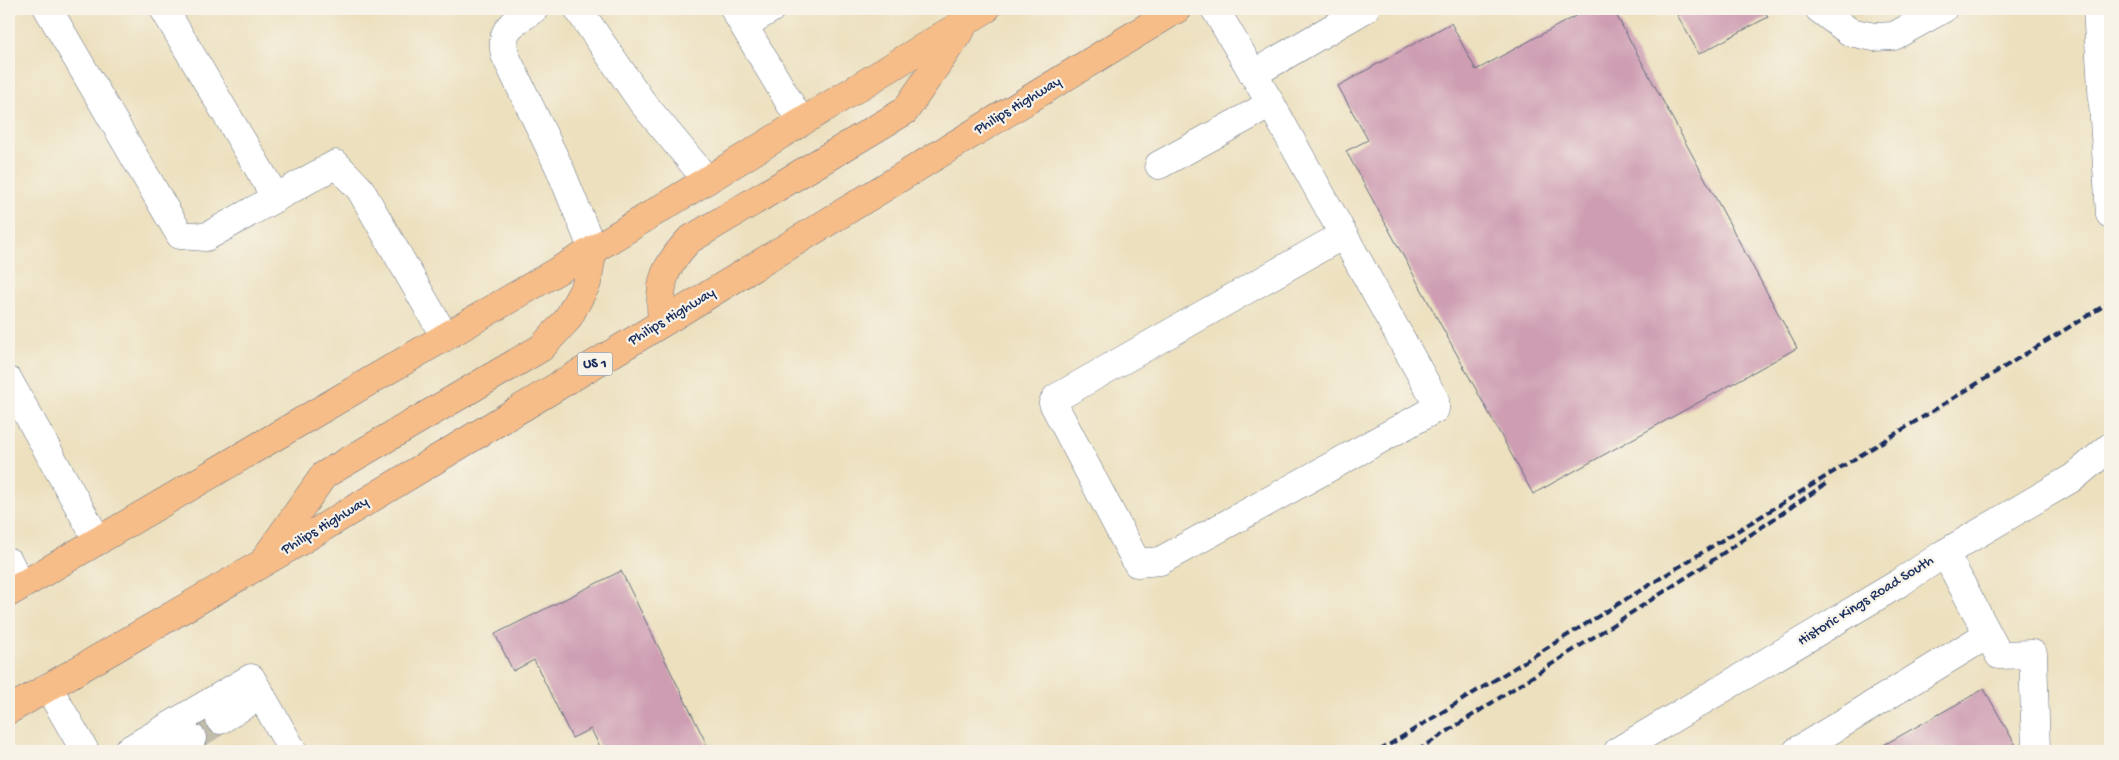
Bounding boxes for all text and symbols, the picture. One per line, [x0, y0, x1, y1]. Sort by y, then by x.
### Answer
street label: Philips Highway [970, 73, 1065, 140]
street label: Philips Highway [624, 284, 719, 351]
road number: US 1 [578, 352, 612, 376]
street label: Philips Highway [277, 493, 372, 560]
street label: Historic Kings Road South [1795, 552, 1937, 650]

